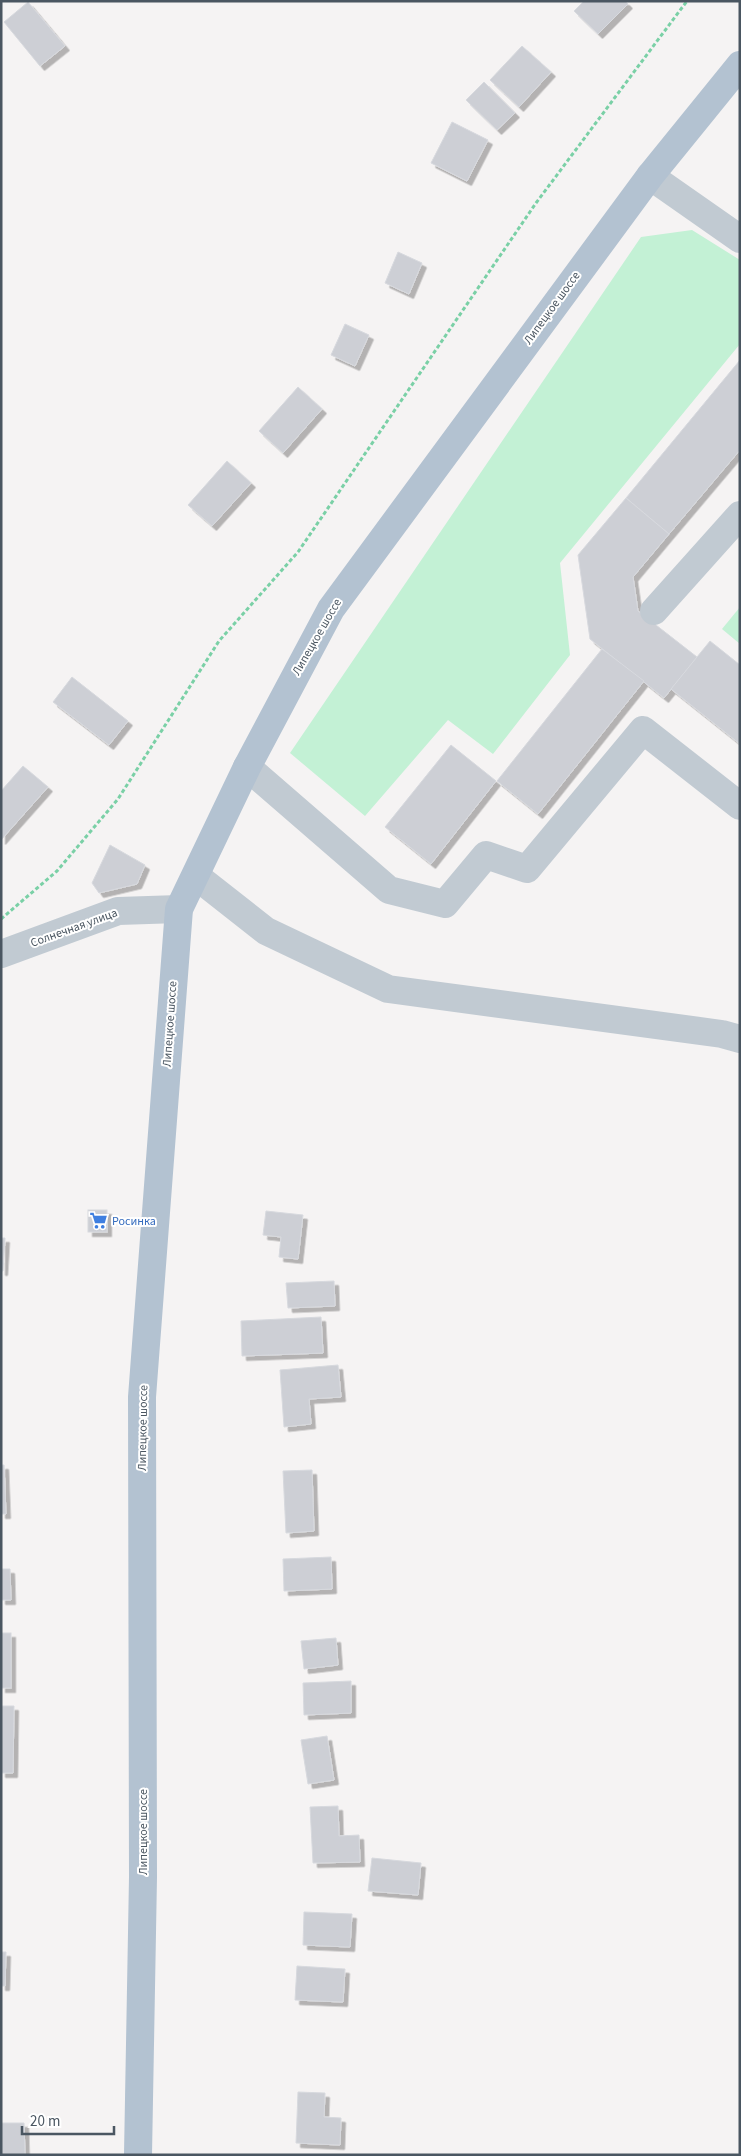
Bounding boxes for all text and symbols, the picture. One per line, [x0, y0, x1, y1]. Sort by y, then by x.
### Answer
street label: Липецкое шоссе [520, 268, 584, 348]
street label: Липецкое шоссе [288, 595, 346, 679]
street label: Солнечная улица [28, 904, 120, 952]
street label: Липецкое шоссе [159, 980, 181, 1068]
supermarket icon: Росинка [88, 1211, 108, 1231]
place label: Росинка [112, 1213, 156, 1230]
street label: Липецкое шоссе [134, 1385, 152, 1471]
street label: Липецкое шоссе [135, 1789, 152, 1875]
scale bar [22, 2104, 115, 2136]
text: 20 m [30, 2111, 60, 2132]

